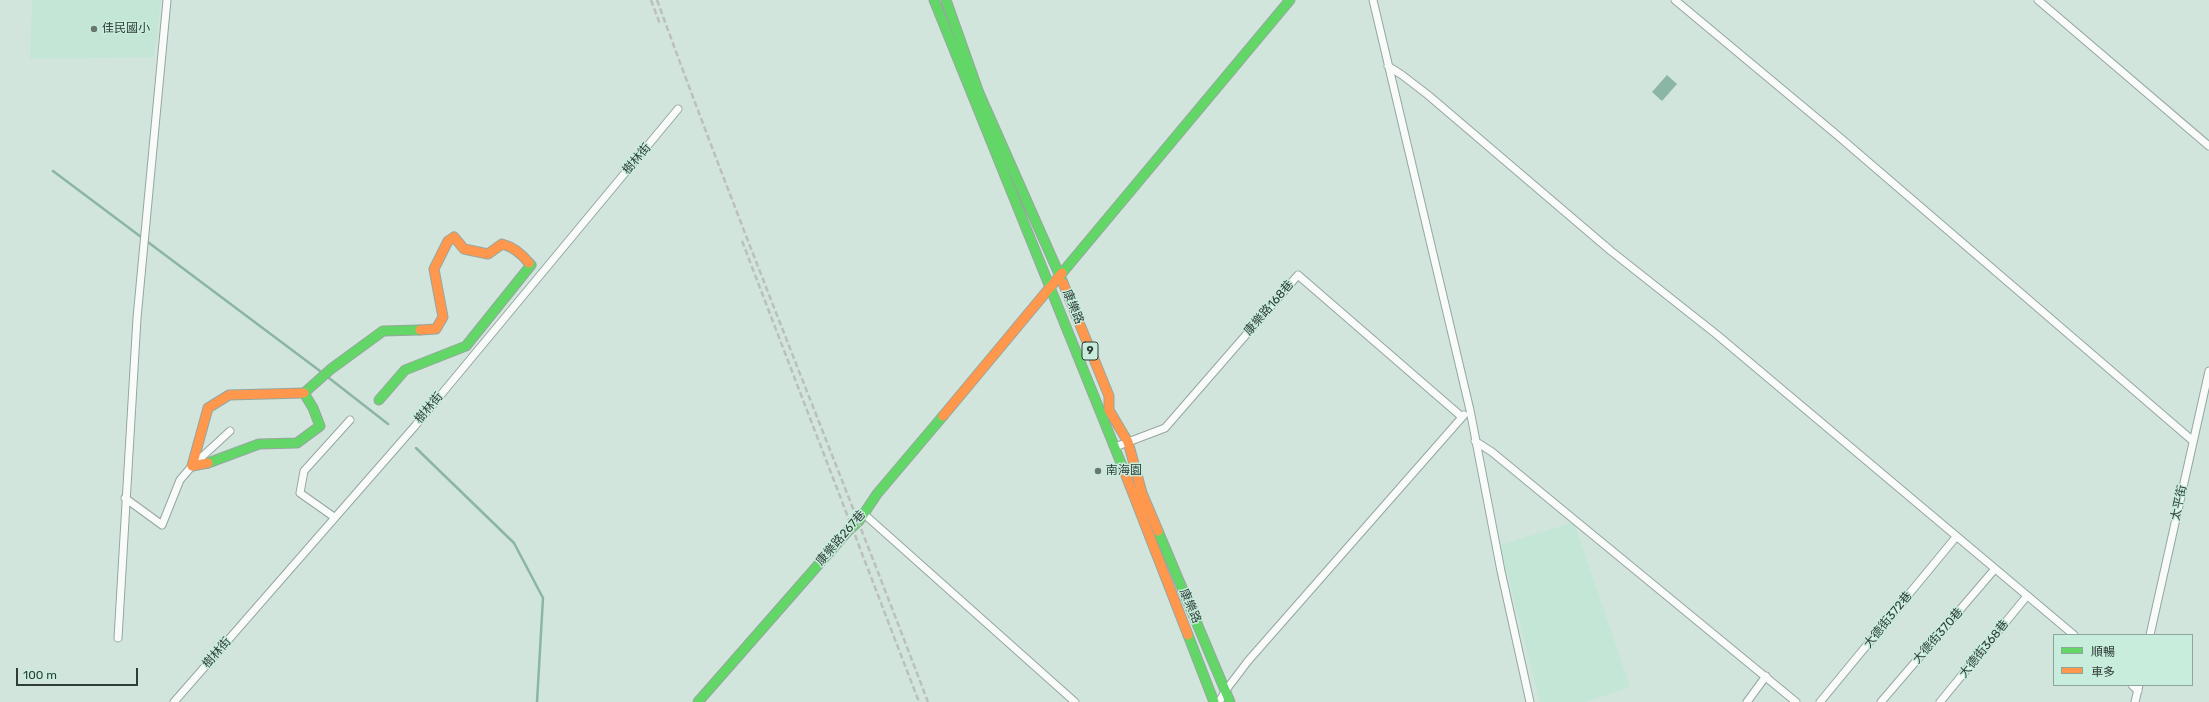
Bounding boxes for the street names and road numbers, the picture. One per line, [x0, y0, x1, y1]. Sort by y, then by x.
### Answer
street label: 樹林街 [620, 141, 654, 177]
street label: 康樂路168巷 [1241, 278, 1297, 338]
street label: 康樂路 [1060, 288, 1086, 326]
road number: 9 [1082, 342, 1098, 360]
street label: 樹林街 [412, 390, 446, 426]
street label: 太平街 [2168, 484, 2190, 522]
street label: 康樂路267巷 [813, 508, 869, 568]
street label: 康樂路 [1176, 587, 1204, 625]
street label: 大德街372巷 [1861, 589, 1915, 651]
street label: 大德街370巷 [1910, 605, 1966, 667]
street label: 大德街368巷 [1956, 617, 2012, 681]
street label: 樹林街 [200, 635, 234, 671]

